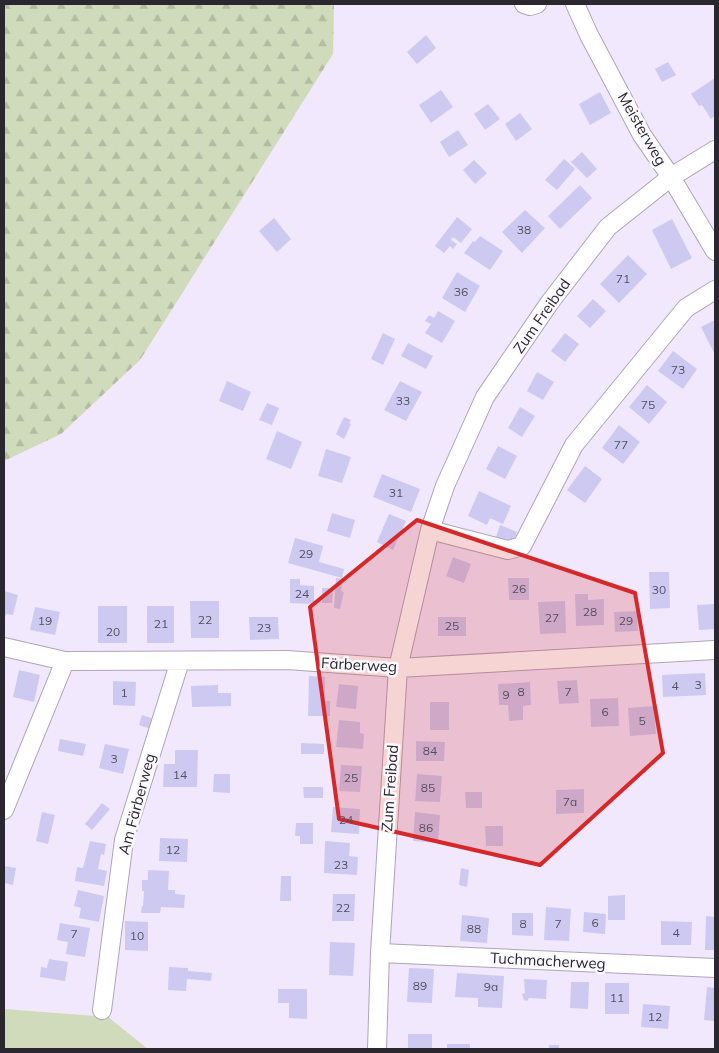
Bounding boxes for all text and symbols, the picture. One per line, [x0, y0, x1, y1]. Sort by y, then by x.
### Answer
street label: Meisterweg [614, 89, 671, 169]
house number: 38 [517, 222, 531, 237]
house number: 71 [616, 271, 630, 286]
street label: Zum Freibad [509, 275, 574, 357]
house number: 36 [454, 284, 468, 299]
house number: 73 [671, 362, 685, 377]
house number: 33 [396, 393, 410, 408]
house number: 75 [641, 397, 655, 412]
house number: 77 [614, 437, 628, 452]
house number: 31 [389, 485, 403, 500]
house number: 29 [299, 546, 313, 561]
house number: 26 [512, 581, 526, 596]
house number: 30 [652, 582, 666, 597]
house number: 24 [295, 586, 309, 601]
house number: 28 [583, 604, 597, 619]
house number: 27 [545, 610, 559, 625]
house number: 22 [198, 612, 212, 627]
house number: 19 [38, 613, 52, 628]
house number: 29 [619, 613, 633, 628]
house number: 21 [154, 616, 168, 631]
house number: 25 [445, 618, 459, 633]
house number: 23 [257, 620, 271, 635]
house number: 20 [106, 624, 120, 639]
street label: Färberweg [321, 653, 398, 676]
house number: 3 [694, 677, 702, 692]
house number: 4 [671, 678, 679, 693]
house number: 8 [517, 684, 525, 699]
house number: 7 [564, 684, 572, 699]
house number: 1 [120, 685, 128, 700]
house number: 9 [502, 687, 510, 702]
house number: 6 [601, 704, 609, 719]
house number: 5 [638, 713, 646, 728]
house number: 84 [423, 743, 437, 758]
street label: Zum Freibad [377, 744, 402, 832]
house number: 3 [110, 751, 118, 766]
street label: Am Färberweg [114, 751, 159, 857]
house number: 14 [173, 767, 187, 782]
house number: 25 [344, 770, 358, 785]
house number: 85 [421, 780, 435, 795]
house number: 7a [563, 794, 577, 809]
house number: 24 [339, 812, 353, 827]
house number: 86 [419, 820, 433, 835]
house number: 12 [166, 842, 180, 857]
house number: 23 [334, 857, 348, 872]
house number: 22 [336, 900, 350, 915]
house number: 6 [591, 915, 599, 930]
house number: 8 [519, 916, 527, 931]
house number: 7 [554, 916, 562, 931]
house number: 88 [467, 921, 481, 936]
house number: 4 [672, 925, 680, 940]
house number: 7 [70, 926, 78, 941]
house number: 10 [130, 928, 144, 943]
street label: Tuchmacherweg [490, 948, 606, 973]
house number: 89 [413, 978, 427, 993]
house number: 9a [484, 979, 498, 994]
house number: 11 [610, 990, 624, 1005]
house number: 12 [648, 1009, 662, 1024]

